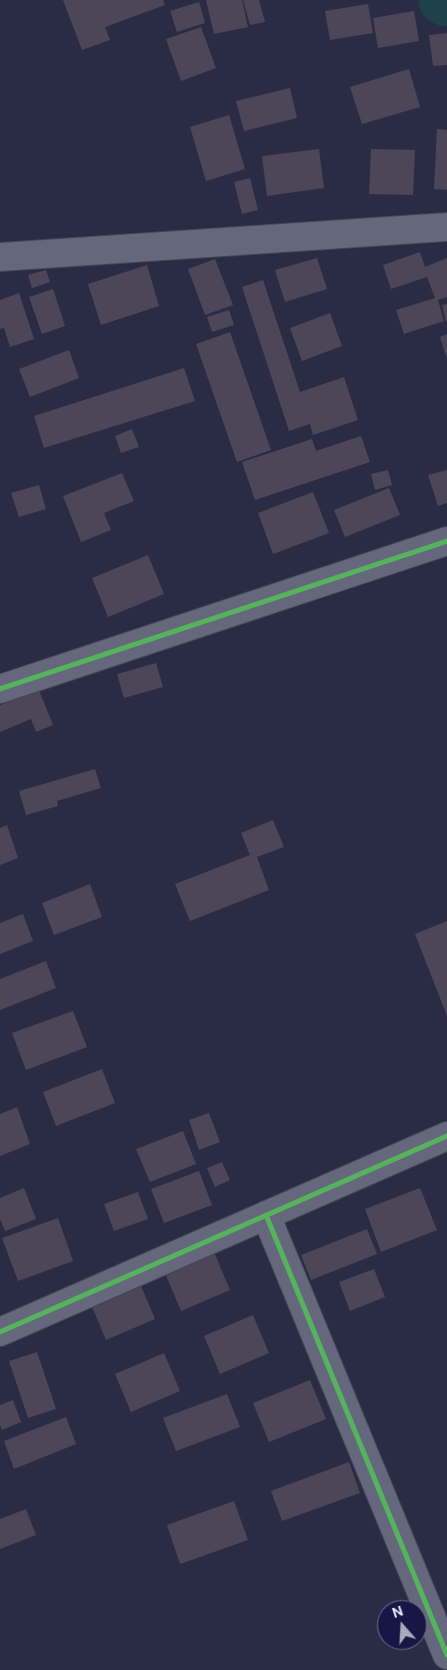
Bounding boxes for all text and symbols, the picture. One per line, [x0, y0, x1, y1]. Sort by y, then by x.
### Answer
north arrow [377, 1600, 427, 1650]
text: N [390, 1602, 405, 1622]

